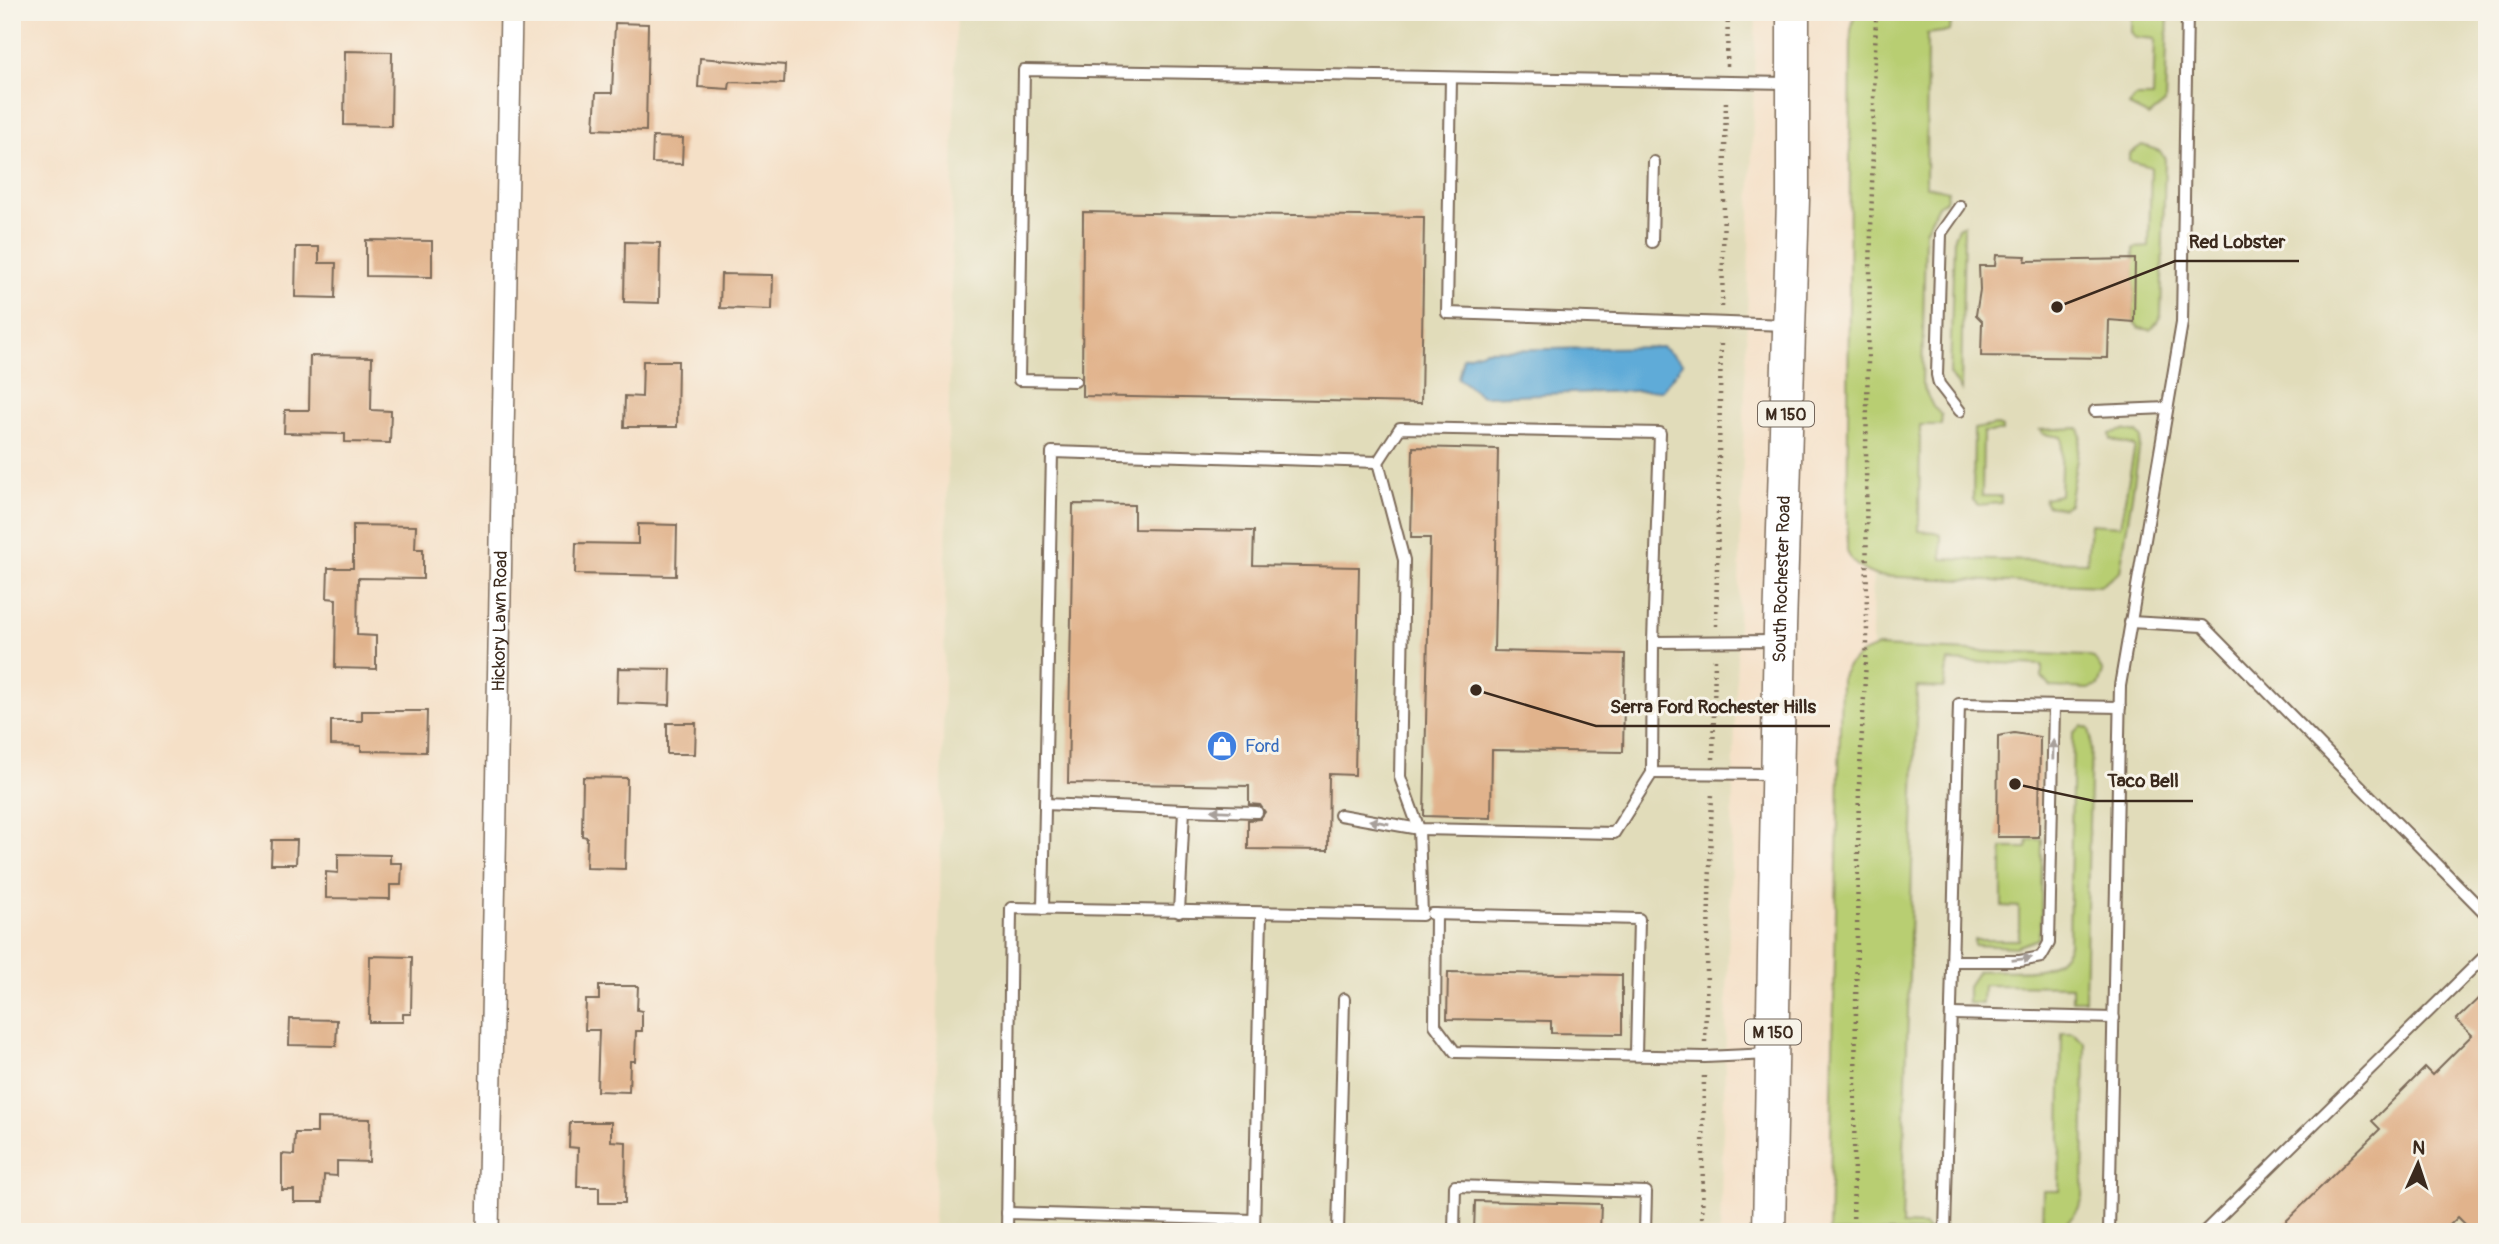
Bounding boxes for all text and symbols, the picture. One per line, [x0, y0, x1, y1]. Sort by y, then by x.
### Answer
callout: Red Lobster [2175, 221, 2299, 261]
text: Red Lobster [2189, 230, 2285, 254]
road number: M 150 [1758, 402, 1814, 426]
street label: South Rochester Road [1768, 495, 1796, 663]
street label: Hickory Lawn Road [487, 550, 513, 692]
callout: Serra Ford Rochester Hills [1596, 686, 1830, 726]
text: Serra Ford Rochester Hills [1610, 695, 1817, 719]
shop icon: Ford [1205, 729, 1239, 763]
place label: Ford [1245, 735, 1280, 758]
one-way arrow [2047, 739, 2059, 761]
callout: Taco Bell [2094, 761, 2193, 801]
text: Taco Bell [2106, 769, 2179, 793]
one-way arrow [1209, 806, 1231, 817]
one-way arrow [1368, 816, 1390, 827]
one-way arrow [2011, 954, 2033, 965]
road number: M 150 [1745, 1020, 1801, 1044]
north arrow [2384, 1128, 2454, 1198]
text: N [2412, 1136, 2426, 1160]

